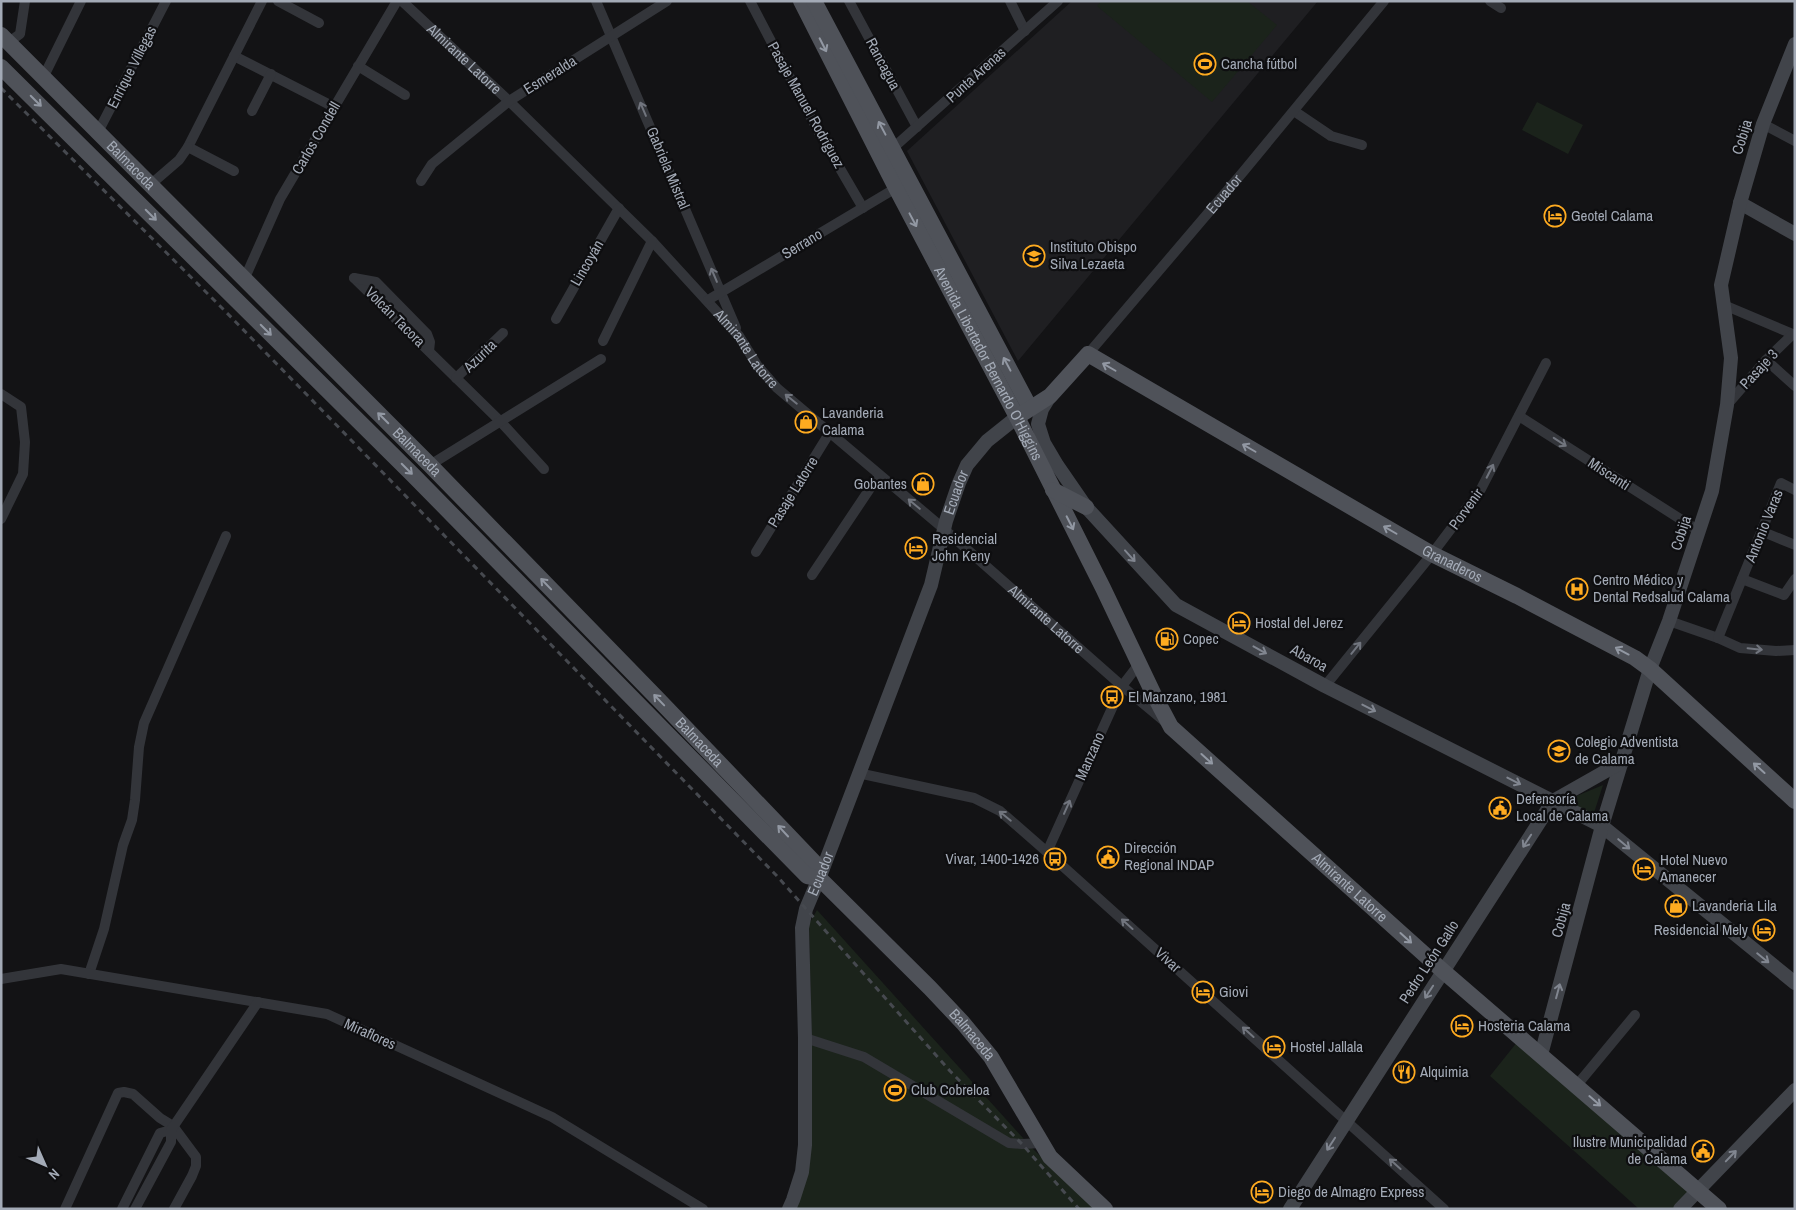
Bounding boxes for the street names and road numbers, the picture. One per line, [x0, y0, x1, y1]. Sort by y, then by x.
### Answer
street label: Almirante Latorre [422, 18, 506, 99]
street label: Enrique Villegas [102, 22, 161, 112]
street label: Rancagua [861, 34, 906, 94]
street label: Pasaje Manuel Rodríguez [763, 38, 850, 172]
street label: Punta Arenas [941, 42, 1010, 107]
street label: Esmeralda [519, 50, 580, 99]
street label: Carlos Condell [286, 98, 345, 178]
street label: Cobija [1726, 117, 1757, 157]
street label: Gabriela Mistral [642, 123, 695, 212]
street label: Balmaceda [102, 136, 161, 194]
street label: Ecuador [1201, 170, 1247, 218]
street label: Serrano [778, 223, 826, 264]
street label: Lincoyán [565, 236, 608, 290]
street label: Avenida Libertador Bernardo O'Higgins [929, 262, 1048, 464]
street label: Volcán Tacora [361, 282, 430, 352]
street label: Almirante Latorre [709, 304, 784, 393]
street label: Azurita [458, 334, 501, 377]
street label: Pasaje 3 [1735, 344, 1783, 393]
street label: Balmaceda [388, 422, 447, 481]
street label: Pasaje Latorre [762, 452, 823, 531]
street label: Miscanti [1584, 452, 1634, 495]
street label: Ecuador [938, 467, 973, 517]
street label: Porvenir [1443, 484, 1488, 534]
street label: Antonio Varas [1739, 486, 1788, 566]
street label: Cobija [1665, 513, 1696, 553]
street label: Granaderos [1418, 539, 1486, 587]
street label: Almirante Latorre [1003, 579, 1089, 658]
street label: Abaroa [1286, 638, 1332, 676]
street label: Balmaceda [671, 712, 729, 772]
street label: Manzano [1070, 728, 1109, 783]
street label: Almirante Latorre [1307, 847, 1393, 927]
street label: Ecuador [802, 849, 838, 899]
street label: Cobija [1546, 900, 1575, 940]
street label: Pedro León Gallo [1394, 916, 1464, 1008]
street label: Vivar [1151, 942, 1186, 977]
street label: Balmaceda [945, 1004, 1001, 1065]
street label: Miraflores [341, 1013, 399, 1054]

